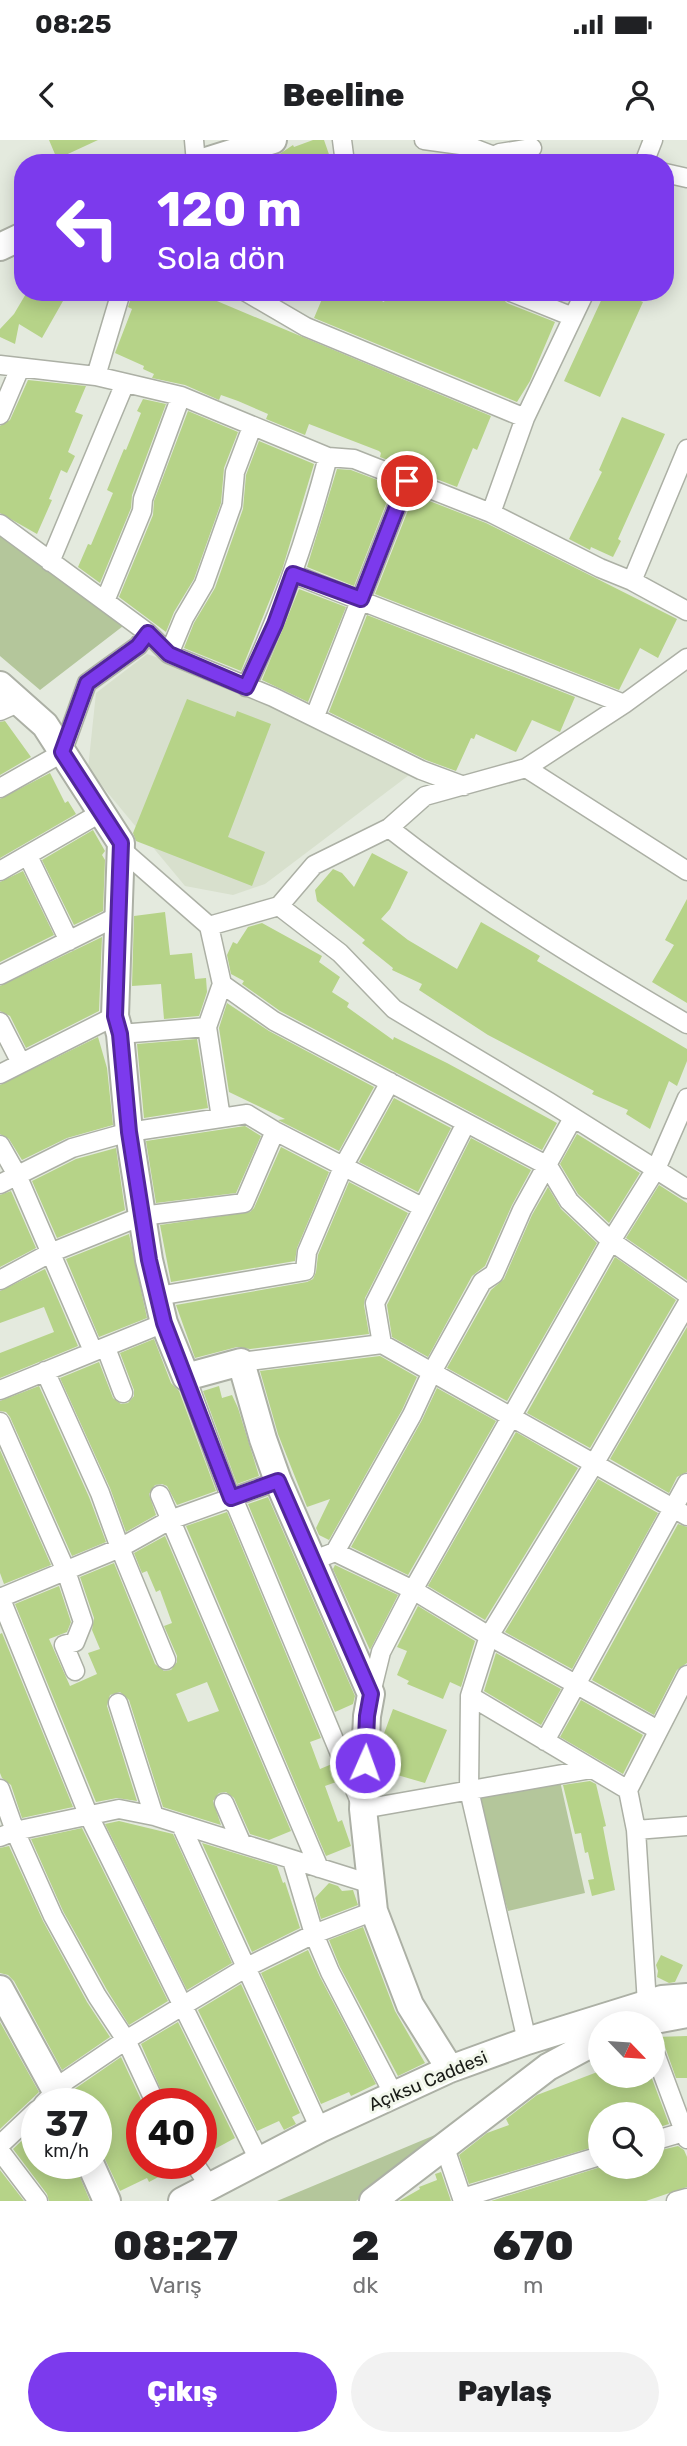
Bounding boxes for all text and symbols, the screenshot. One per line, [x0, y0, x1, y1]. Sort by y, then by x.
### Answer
text: 08:25 [35, 9, 112, 40]
icon: back [28, 76, 66, 114]
text: Beeline [282, 76, 405, 114]
icon: person [621, 76, 659, 114]
text: 120 m [157, 180, 302, 238]
icon: left [42, 182, 133, 273]
text: Sola dön [157, 239, 285, 277]
pin [377, 451, 437, 511]
icon: arrive [388, 462, 426, 500]
position arrow [328, 1726, 402, 1800]
north arrow [588, 2011, 665, 2088]
map controls [588, 2011, 665, 2179]
street label: Açıksu Caddesi [365, 2046, 491, 2116]
speed limit sign: 40 [126, 2088, 217, 2179]
button: search [588, 2102, 665, 2179]
text: 37 [45, 2103, 88, 2145]
text: km/h [44, 2140, 89, 2162]
text: 08:27 [113, 2221, 238, 2271]
text: 2 [351, 2221, 380, 2271]
text: 670 [493, 2221, 574, 2271]
text: Varış [149, 2271, 202, 2299]
text: dk [353, 2271, 378, 2299]
text: m [523, 2271, 544, 2299]
button: Çıkış [28, 2352, 337, 2432]
button: Paylaş [351, 2352, 659, 2432]

